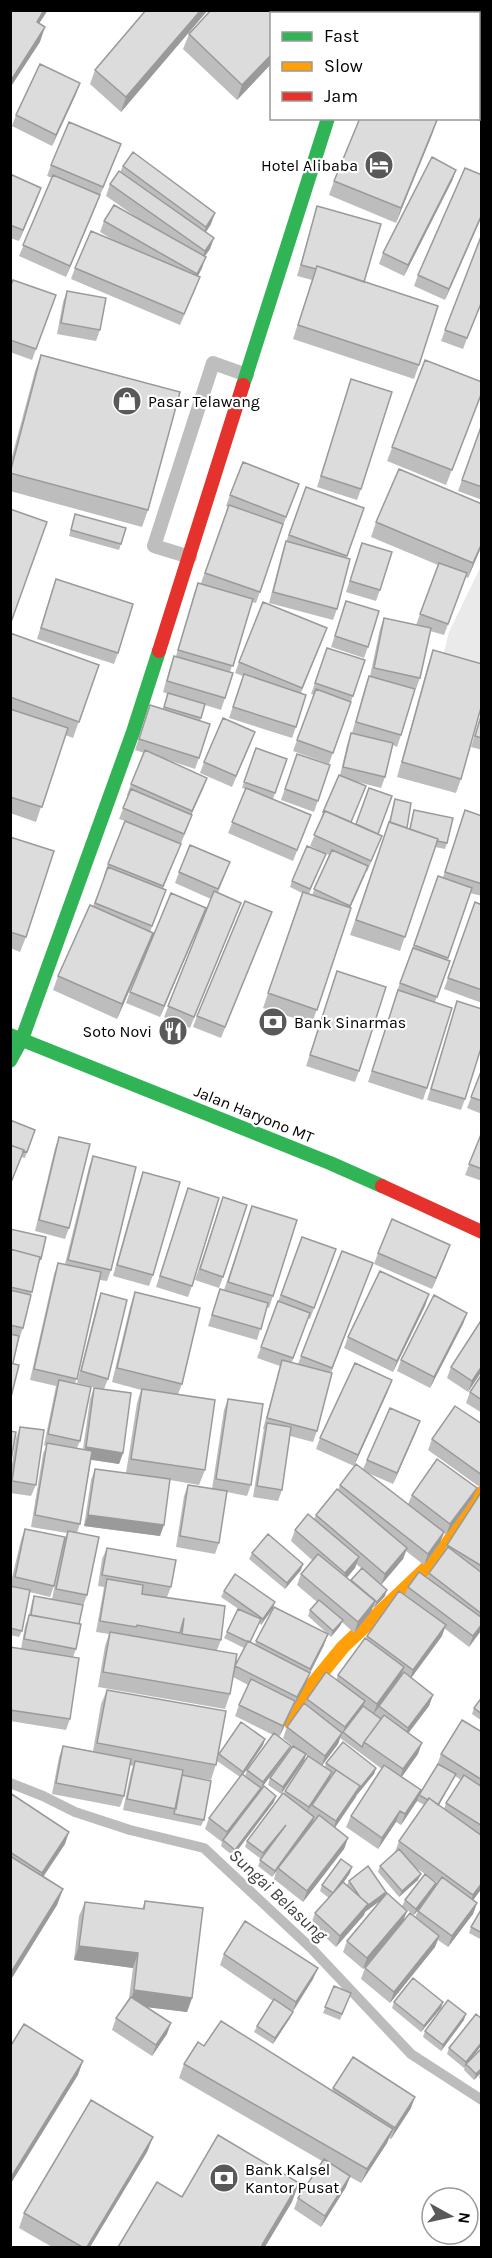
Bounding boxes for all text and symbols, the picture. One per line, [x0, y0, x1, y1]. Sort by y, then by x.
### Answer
legend [270, 12, 480, 120]
text: Fast [324, 25, 359, 47]
text: Slow [324, 55, 363, 77]
text: Jam [324, 85, 358, 107]
hotel icon: Hotel Alibaba [363, 149, 395, 181]
place label: Hotel Alibaba [261, 156, 358, 175]
shop icon: Pasar Telawang [111, 385, 143, 417]
place label: Pasar Telawang [148, 392, 260, 411]
bank icon: Bank Sinarmas [257, 1006, 289, 1038]
place label: Bank Sinarmas [294, 1013, 406, 1032]
restaurant icon: Soto Novi [157, 1015, 189, 1047]
place label: Soto Novi [83, 1022, 152, 1041]
street label: Jalan Haryono MT [191, 1081, 317, 1147]
water label: Sungai Belasung [225, 1844, 332, 1946]
place label: Bank Kalsel Kantor Pusat [245, 2160, 339, 2197]
bank icon: Bank Kalsel Kantor Pusat [208, 2162, 240, 2194]
north arrow [420, 2186, 480, 2246]
text: N [454, 2211, 475, 2225]

